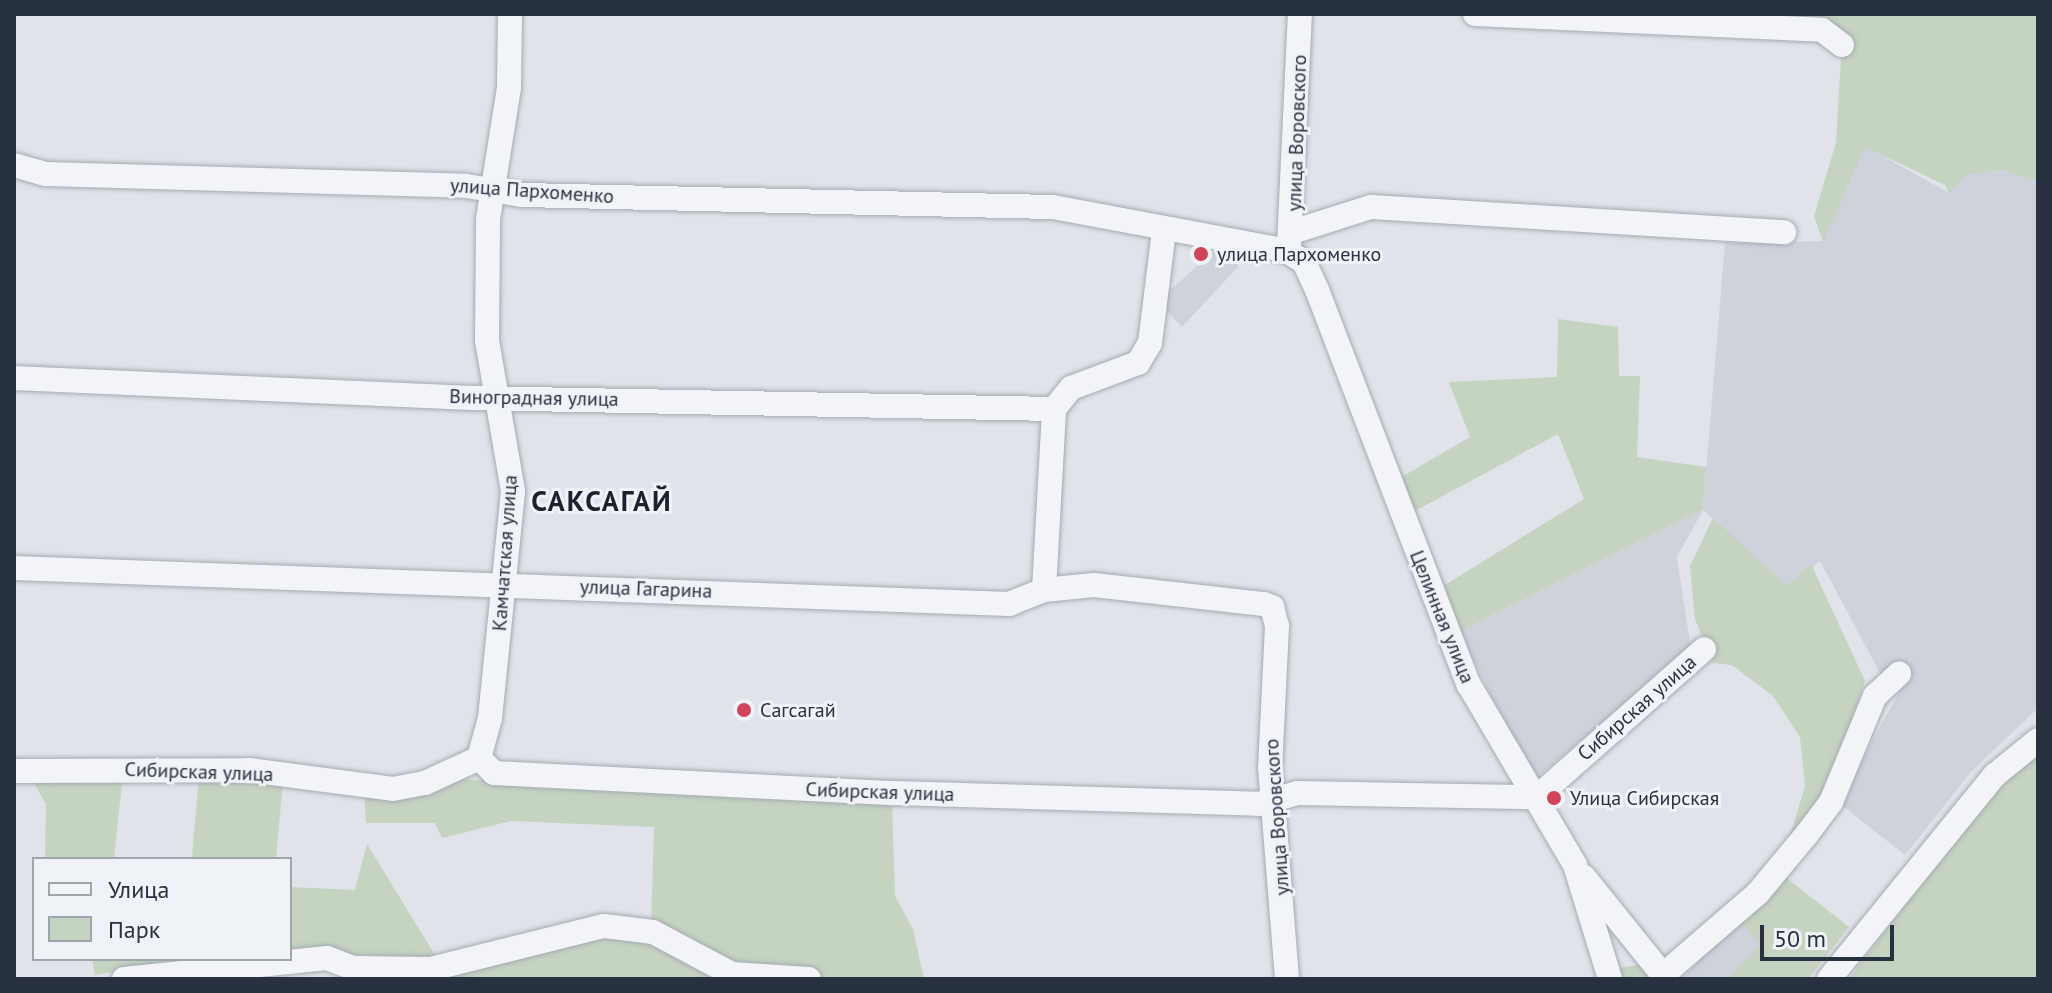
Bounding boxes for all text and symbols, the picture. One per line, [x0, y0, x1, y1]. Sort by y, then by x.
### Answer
street label: улица Воровского [1282, 54, 1312, 212]
street label: улица Пархоменко [449, 173, 615, 209]
place label: улица Пархоменко [1217, 242, 1381, 266]
marker: улица Пархоменко [1192, 245, 1210, 263]
street label: Виноградная улица [449, 385, 619, 411]
street label: Камчатская улица [488, 474, 522, 632]
district label: САКСАГАЙ [531, 484, 673, 518]
street label: Целинная улица [1404, 547, 1480, 687]
street label: улица Гагарина [579, 575, 713, 603]
street label: Сибирская улица [1573, 650, 1701, 766]
place label: Сагсагай [760, 698, 836, 722]
marker: Сагсагай [735, 701, 753, 719]
street label: улица Воровского [1260, 738, 1294, 896]
street label: Сибирская улица [124, 757, 274, 787]
street label: Сибирская улица [805, 777, 955, 807]
place label: Улица Сибирская [1570, 786, 1719, 810]
marker: Улица Сибирская [1545, 789, 1563, 807]
legend [32, 857, 292, 961]
text: Улица [108, 874, 169, 905]
scale bar [1764, 909, 1898, 959]
text: Парк [108, 914, 160, 945]
text: 50 m [1774, 923, 1826, 954]

